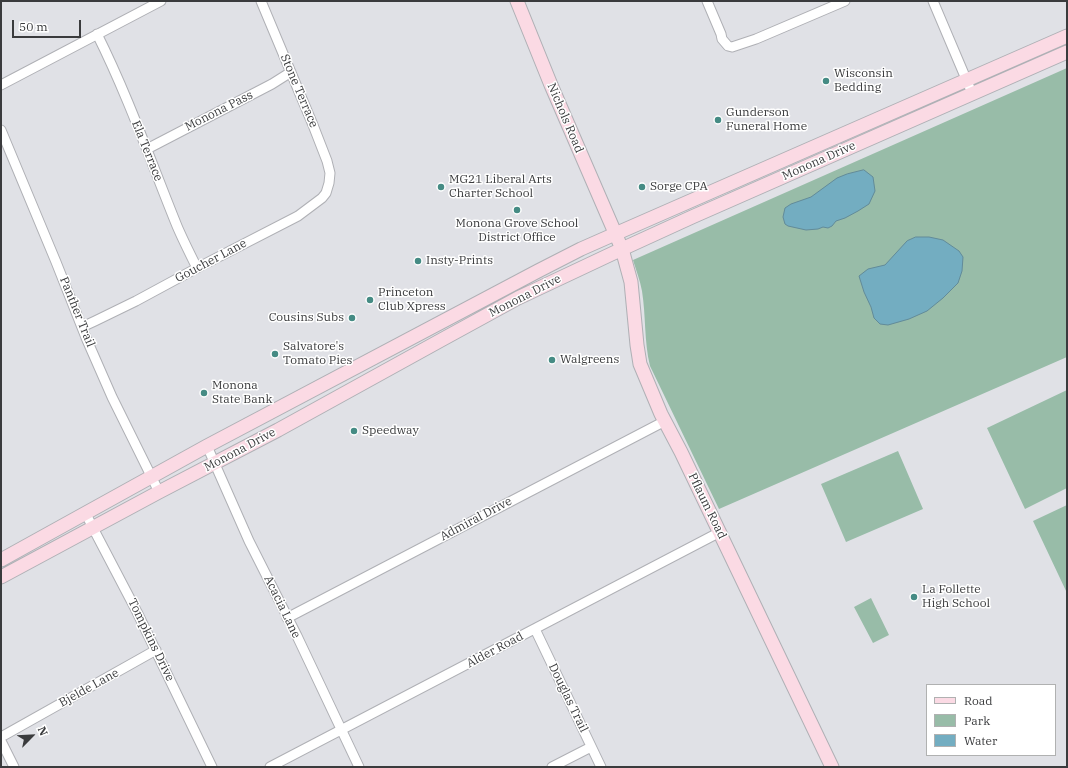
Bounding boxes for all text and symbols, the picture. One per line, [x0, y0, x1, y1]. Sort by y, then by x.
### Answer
scale bar [14, 12, 83, 38]
text: 50 m [19, 19, 48, 34]
street label: Stone Terrace [277, 52, 321, 130]
place label: Wisconsin Bedding [834, 67, 893, 95]
marker: Wisconsin Bedding [821, 76, 831, 86]
street label: Nichols Road [544, 81, 586, 155]
street label: Monona Pass [183, 88, 255, 134]
place label: Gunderson Funeral Home [726, 106, 807, 134]
marker: Gunderson Funeral Home [713, 115, 723, 125]
street label: Ela Terrace [128, 119, 166, 183]
street label: Monona Drive [780, 138, 858, 184]
place label: MG21 Liberal Arts Charter School [449, 173, 552, 201]
place label: Sorge CPA [650, 180, 708, 194]
marker: MG21 Liberal Arts Charter School [436, 182, 446, 192]
marker: Sorge CPA [637, 182, 647, 192]
marker: Monona Grove School District Office [512, 205, 522, 215]
place label: Monona Grove School District Office [456, 217, 578, 245]
street label: Goucher Lane [173, 236, 249, 286]
place label: Insty-Prints [426, 254, 493, 268]
marker: Insty-Prints [413, 256, 423, 266]
street label: Monona Drive [487, 272, 563, 320]
street label: Panther Trail [56, 275, 98, 349]
place label: Princeton Club Xpress [378, 286, 446, 314]
marker: Princeton Club Xpress [365, 295, 375, 305]
place label: Cousins Subs [269, 311, 344, 325]
marker: Cousins Subs [347, 313, 357, 323]
place label: Salvatore's Tomato Pies [283, 340, 352, 368]
marker: Salvatore's Tomato Pies [270, 349, 280, 359]
place label: Walgreens [560, 353, 619, 367]
marker: Walgreens [547, 355, 557, 365]
place label: Monona State Bank [212, 379, 272, 407]
marker: Monona State Bank [199, 388, 209, 398]
place label: Speedway [362, 424, 419, 438]
street label: Monona Drive [202, 425, 278, 475]
marker: Speedway [349, 426, 359, 436]
street label: Pflaum Road [685, 471, 729, 541]
street label: Admiral Drive [438, 494, 514, 544]
street label: Acacia Lane [261, 573, 303, 641]
place label: La Follette High School [922, 583, 990, 611]
marker: La Follette High School [909, 592, 919, 602]
street label: Tompkins Drive [125, 596, 177, 684]
street label: Alder Road [464, 629, 526, 671]
street label: Douglas Trail [545, 661, 591, 735]
street label: Bjelde Lane [57, 666, 121, 710]
legend [926, 684, 1056, 756]
text: Road [964, 693, 993, 708]
text: Park [964, 713, 990, 728]
north arrow [12, 716, 52, 756]
text: N [35, 724, 51, 738]
text: Water [964, 733, 997, 748]

